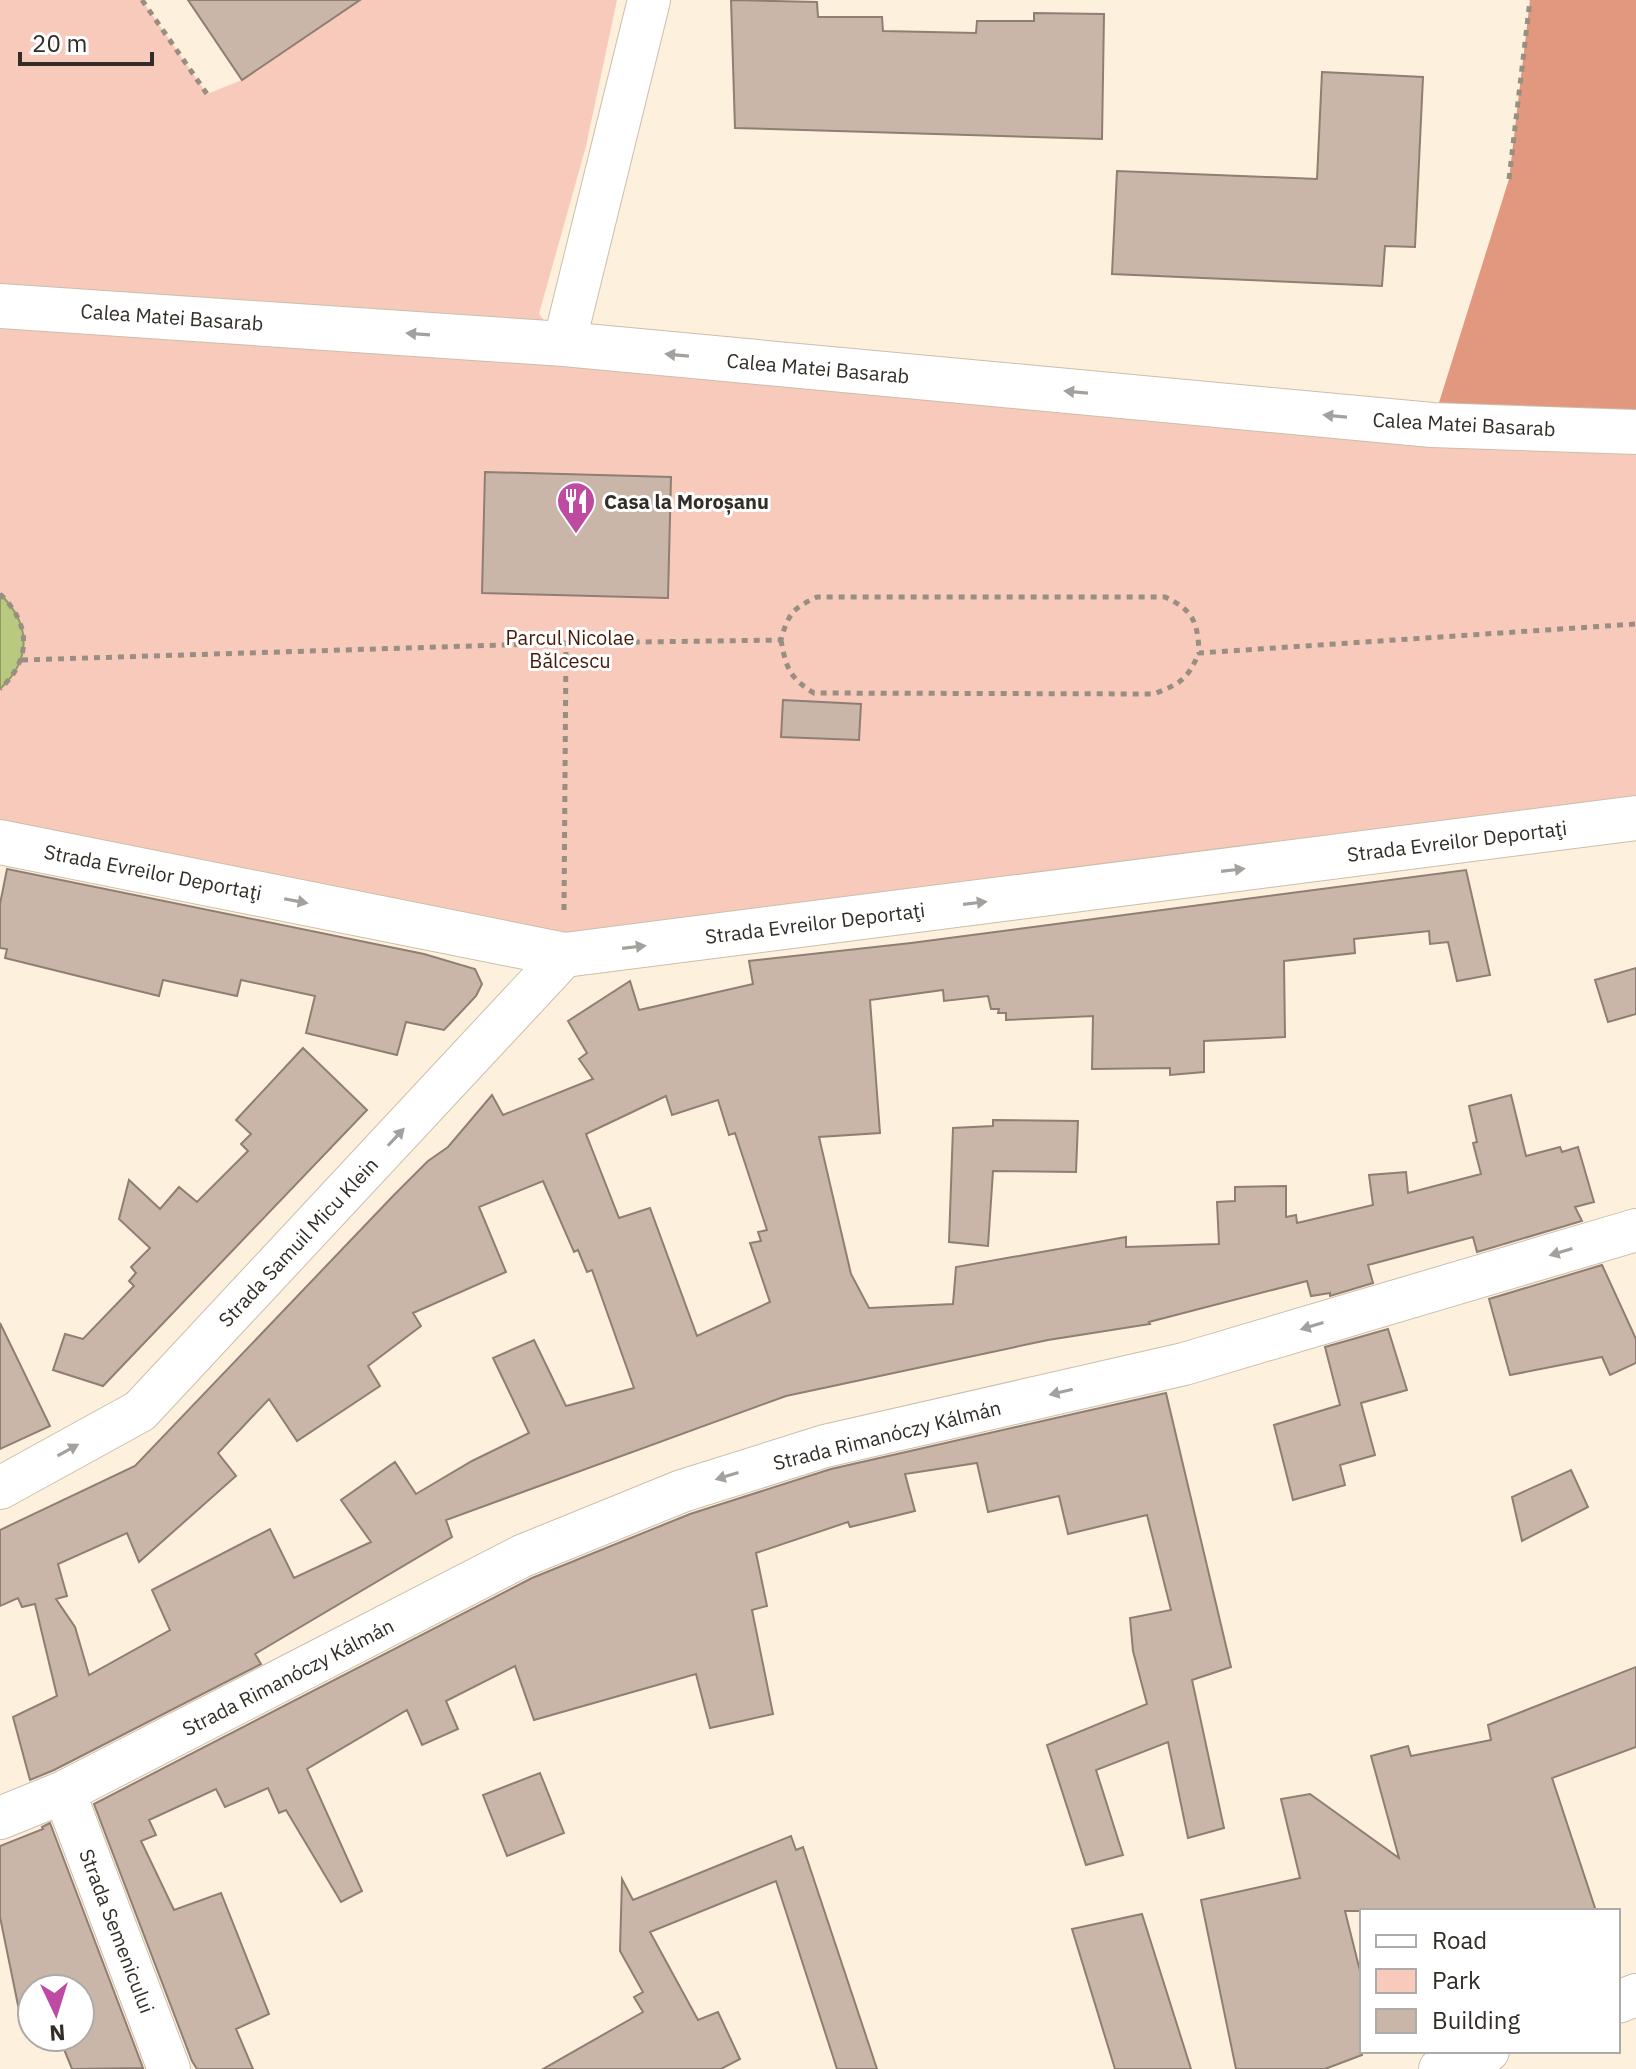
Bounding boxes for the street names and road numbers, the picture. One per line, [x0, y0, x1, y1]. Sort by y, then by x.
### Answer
street label: Calea Matei Basarab [80, 297, 264, 337]
street label: Calea Matei Basarab [726, 347, 910, 389]
street label: Calea Matei Basarab [1372, 406, 1556, 442]
street label: Strada Evreilor Deportaţi [1346, 814, 1568, 868]
street label: Strada Evreilor Deportaţi [42, 838, 264, 906]
street label: Strada Evreilor Deportaţi [704, 896, 926, 950]
street label: Strada Samuil Micu Klein [212, 1151, 384, 1333]
street label: Strada Rimanóczy Kálmán [770, 1394, 1004, 1476]
street label: Strada Rimanóczy Kálmán [178, 1612, 398, 1742]
street label: Strada Semenicului [73, 1845, 161, 2017]

